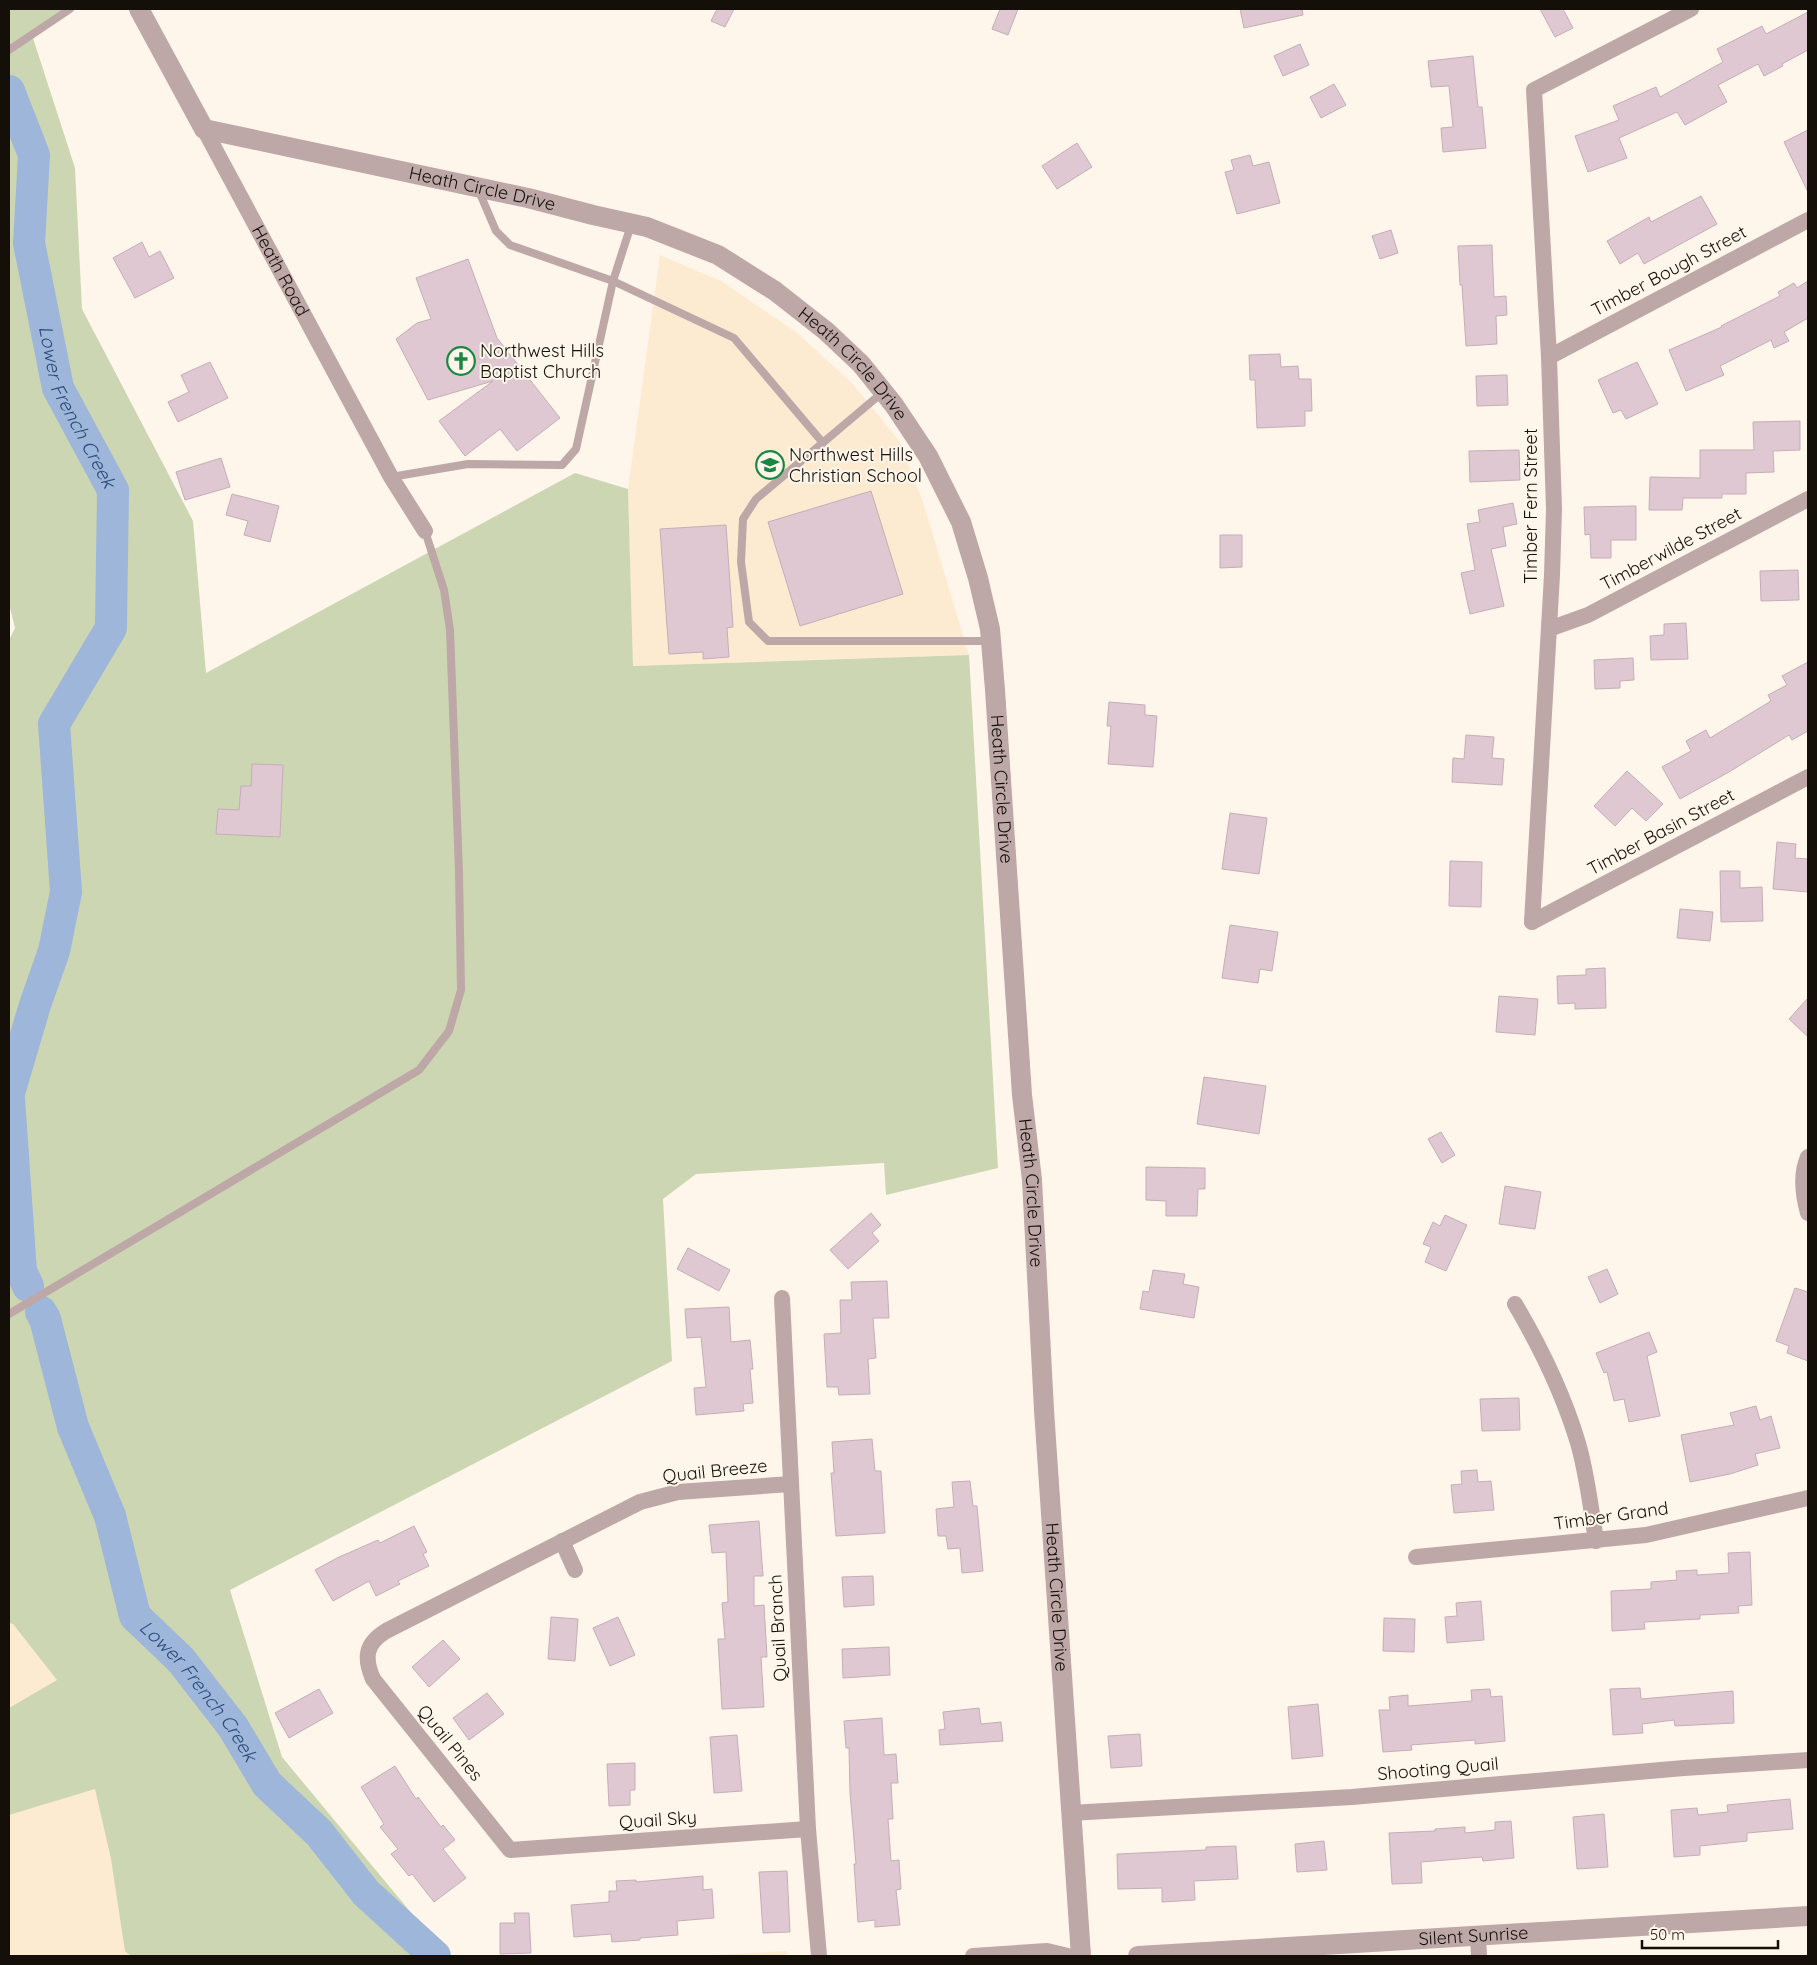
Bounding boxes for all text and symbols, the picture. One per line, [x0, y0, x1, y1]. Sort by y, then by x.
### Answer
street label: Heath Circle Drive [407, 161, 558, 216]
street label: Timber Bough Street [1587, 220, 1750, 321]
street label: Heath Road [247, 221, 314, 320]
street label: Heath Circle Drive [794, 302, 913, 425]
water label: Lower French Creek [34, 324, 123, 494]
place label: Northwest Hills Baptist Church [480, 339, 604, 383]
church icon: Northwest Hills Baptist Church [446, 346, 476, 376]
street label: Timber Fern Street [1519, 428, 1542, 584]
place label: Northwest Hills Christian School [789, 443, 922, 487]
school or university icon: Northwest Hills Christian School [755, 450, 785, 480]
street label: Timberwilde Street [1596, 502, 1745, 595]
street label: Heath Circle Drive [986, 714, 1019, 864]
street label: Timber Basin Street [1583, 783, 1738, 880]
street label: Heath Circle Drive [1014, 1117, 1049, 1268]
street label: Quail Breeze [661, 1454, 768, 1487]
street label: Timber Grand [1552, 1496, 1670, 1535]
street label: Heath Circle Drive [1041, 1522, 1074, 1672]
street label: Quail Branch [763, 1574, 792, 1682]
water label: Lower French Creek [135, 1615, 264, 1767]
street label: Quail Pines [413, 1700, 488, 1786]
street label: Shooting Quail [1376, 1752, 1500, 1785]
street label: Quail Sky [618, 1805, 698, 1834]
scale bar [1642, 1918, 1778, 1950]
street label: Silent Sunrise [1418, 1921, 1529, 1950]
text: 50 m [1650, 1925, 1685, 1944]

